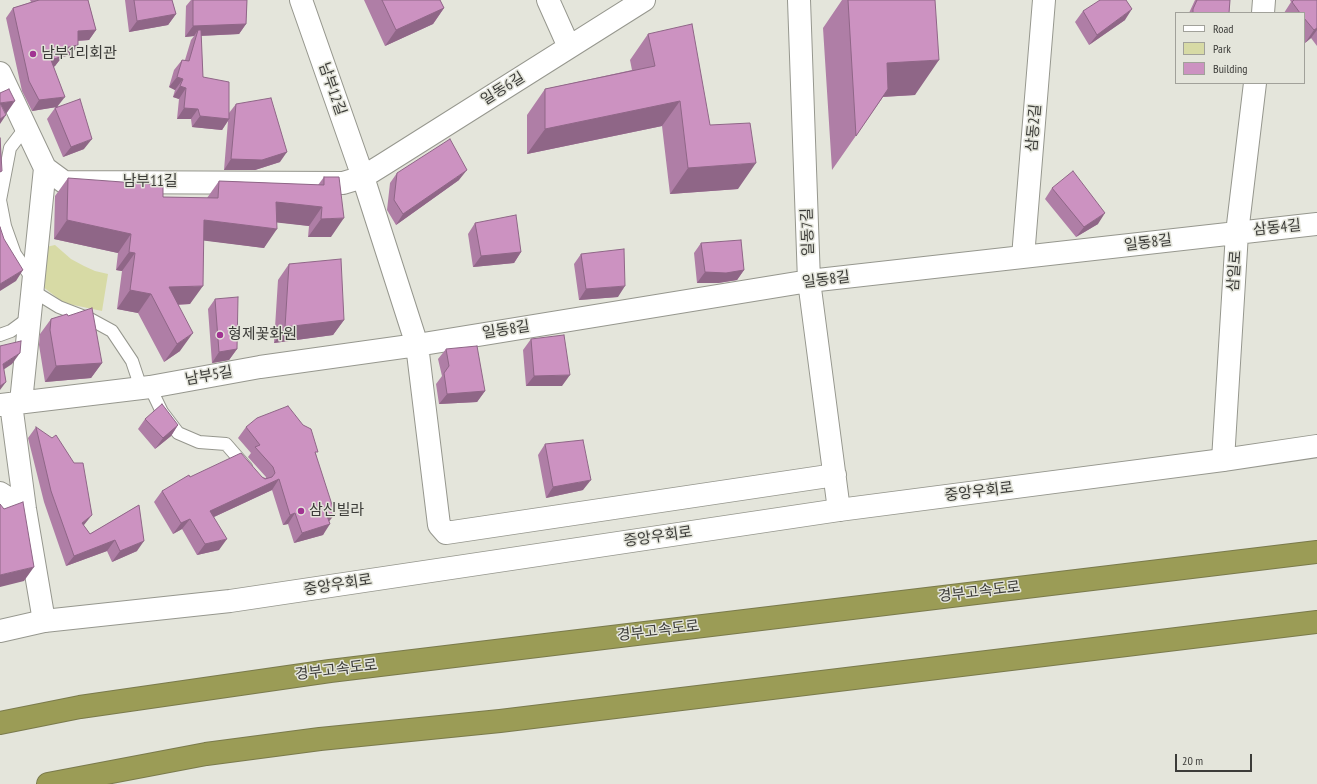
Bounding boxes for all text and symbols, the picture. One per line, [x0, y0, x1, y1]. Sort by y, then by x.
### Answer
legend [1175, 12, 1305, 84]
text: Road [1213, 21, 1233, 36]
text: Park [1213, 41, 1231, 56]
place label: 남부1리회관 [41, 45, 117, 63]
marker: 남부1리회관 [28, 49, 38, 59]
street label: 남부12길 [315, 60, 349, 118]
text: Building [1213, 61, 1248, 76]
street label: 일동6길 [478, 69, 528, 109]
street label: 삼동2길 [1023, 103, 1045, 153]
street label: 남부11길 [123, 173, 177, 191]
street label: 일동7길 [798, 208, 818, 256]
street label: 삼동4길 [1252, 217, 1302, 239]
street label: 일동8길 [1123, 231, 1173, 255]
street label: 삼일로 [1225, 250, 1245, 292]
street label: 일동8길 [801, 268, 851, 292]
street label: 일동8길 [481, 317, 531, 343]
place label: 형제꽃화원 [228, 326, 297, 344]
marker: 형제꽃화원 [215, 330, 225, 340]
street label: 남부5길 [184, 363, 234, 389]
street label: 중앙우회로 [944, 479, 1014, 505]
place label: 삼신빌라 [309, 502, 364, 520]
marker: 삼신빌라 [296, 506, 306, 516]
street label: 중앙우회로 [623, 523, 693, 551]
street label: 중앙우회로 [303, 571, 373, 599]
street label: 경부고속도로 [937, 578, 1021, 606]
street label: 경부고속도로 [616, 617, 700, 645]
street label: 경부고속도로 [294, 656, 378, 684]
scale bar [1177, 746, 1254, 772]
text: 20 m [1182, 753, 1203, 768]

